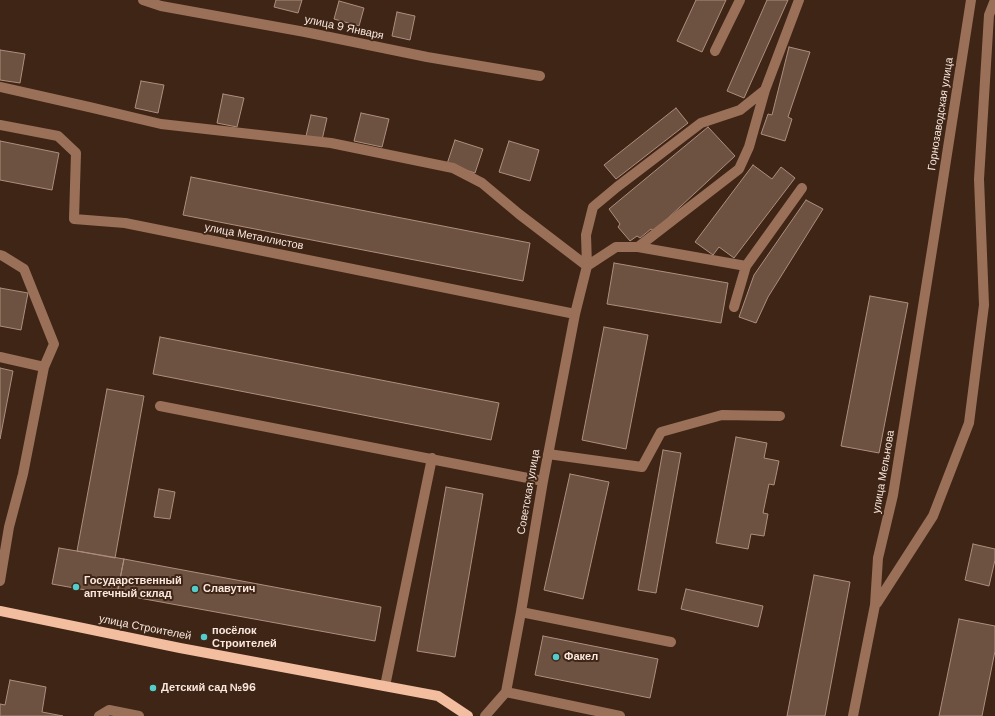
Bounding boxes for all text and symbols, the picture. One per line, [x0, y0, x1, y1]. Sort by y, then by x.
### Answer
street label: улица 9 Января [303, 13, 385, 43]
street label: Горнозаводская улица [926, 56, 956, 172]
street label: улица Металлистов [203, 221, 305, 253]
street label: улица Мельнова [870, 429, 898, 515]
street label: Советская улица [515, 448, 543, 536]
place label: Государственный аптечный склад [84, 574, 182, 600]
marker: Государственный аптечный склад [71, 582, 81, 592]
place label: Славутич [203, 582, 255, 596]
marker: Славутич [190, 584, 200, 594]
street label: улица Строителей [98, 613, 192, 643]
place label: посёлок Строителей [212, 624, 277, 650]
marker: посёлок Строителей [199, 632, 209, 642]
place label: Факел [564, 650, 598, 664]
marker: Факел [551, 652, 561, 662]
place label: Детский сад №96 [161, 681, 256, 695]
marker: Детский сад №96 [148, 683, 158, 693]

